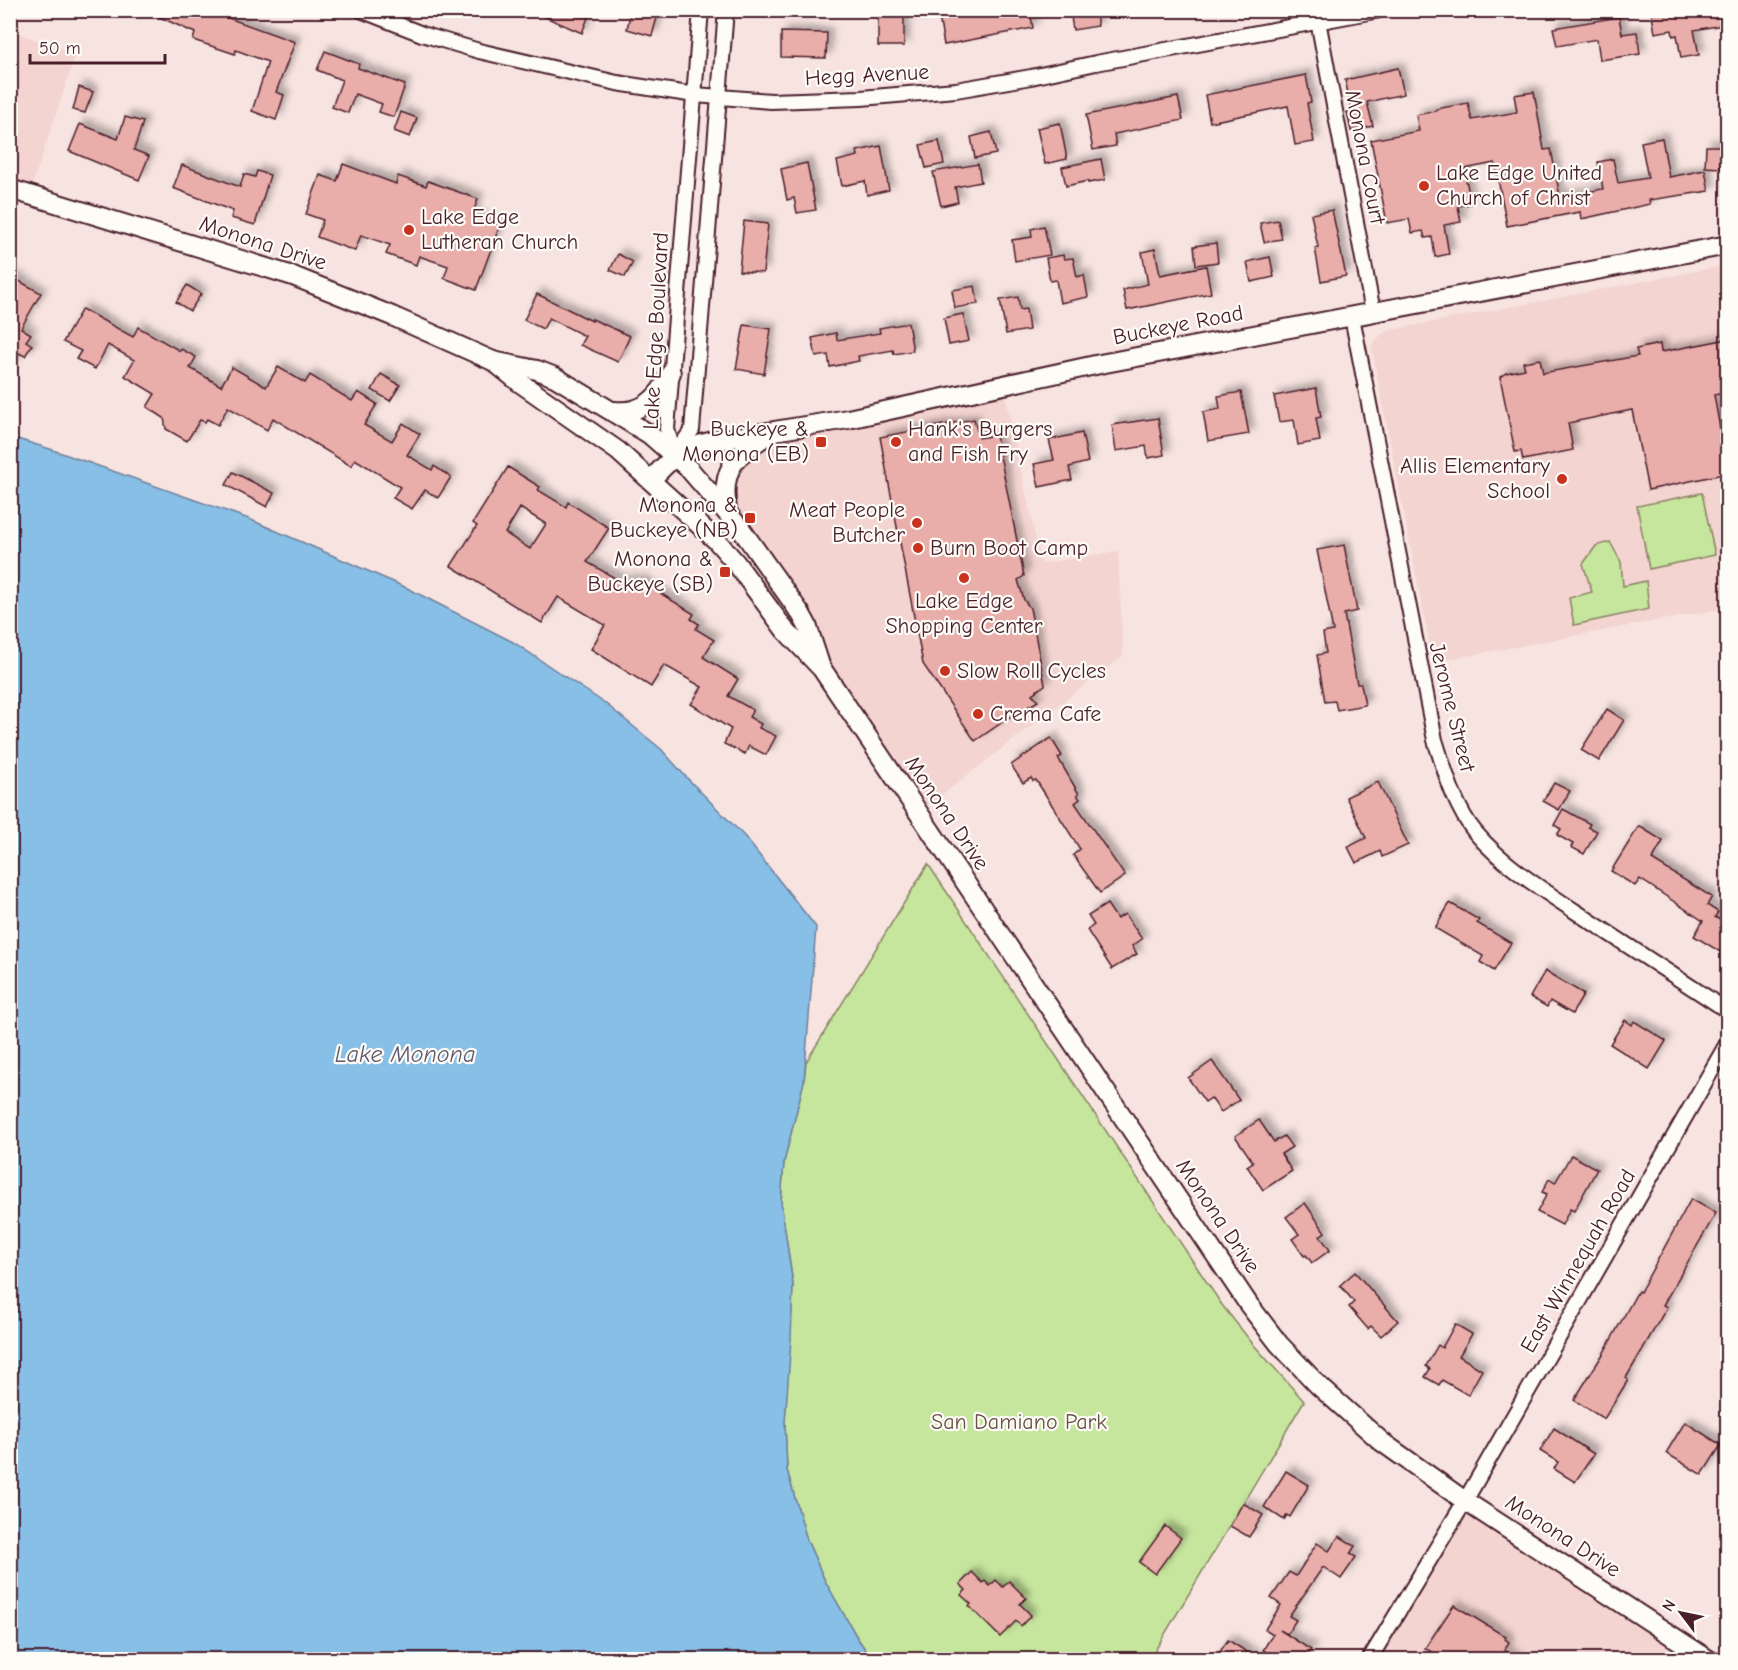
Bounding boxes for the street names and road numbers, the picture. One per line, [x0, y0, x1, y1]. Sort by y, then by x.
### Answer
street label: Hegg Avenue [804, 59, 930, 91]
street label: Monona Court [1339, 88, 1391, 227]
street label: Monona Drive [196, 210, 330, 276]
street label: Lake Edge Boulevard [638, 232, 674, 430]
street label: Buckeye Road [1111, 300, 1245, 350]
street label: Jerome Street [1423, 639, 1481, 775]
street label: Monona Drive [899, 751, 995, 875]
street label: Monona Drive [1170, 1154, 1266, 1278]
street label: East Winnequah Road [1515, 1165, 1641, 1357]
street label: Monona Drive [1501, 1489, 1625, 1583]

